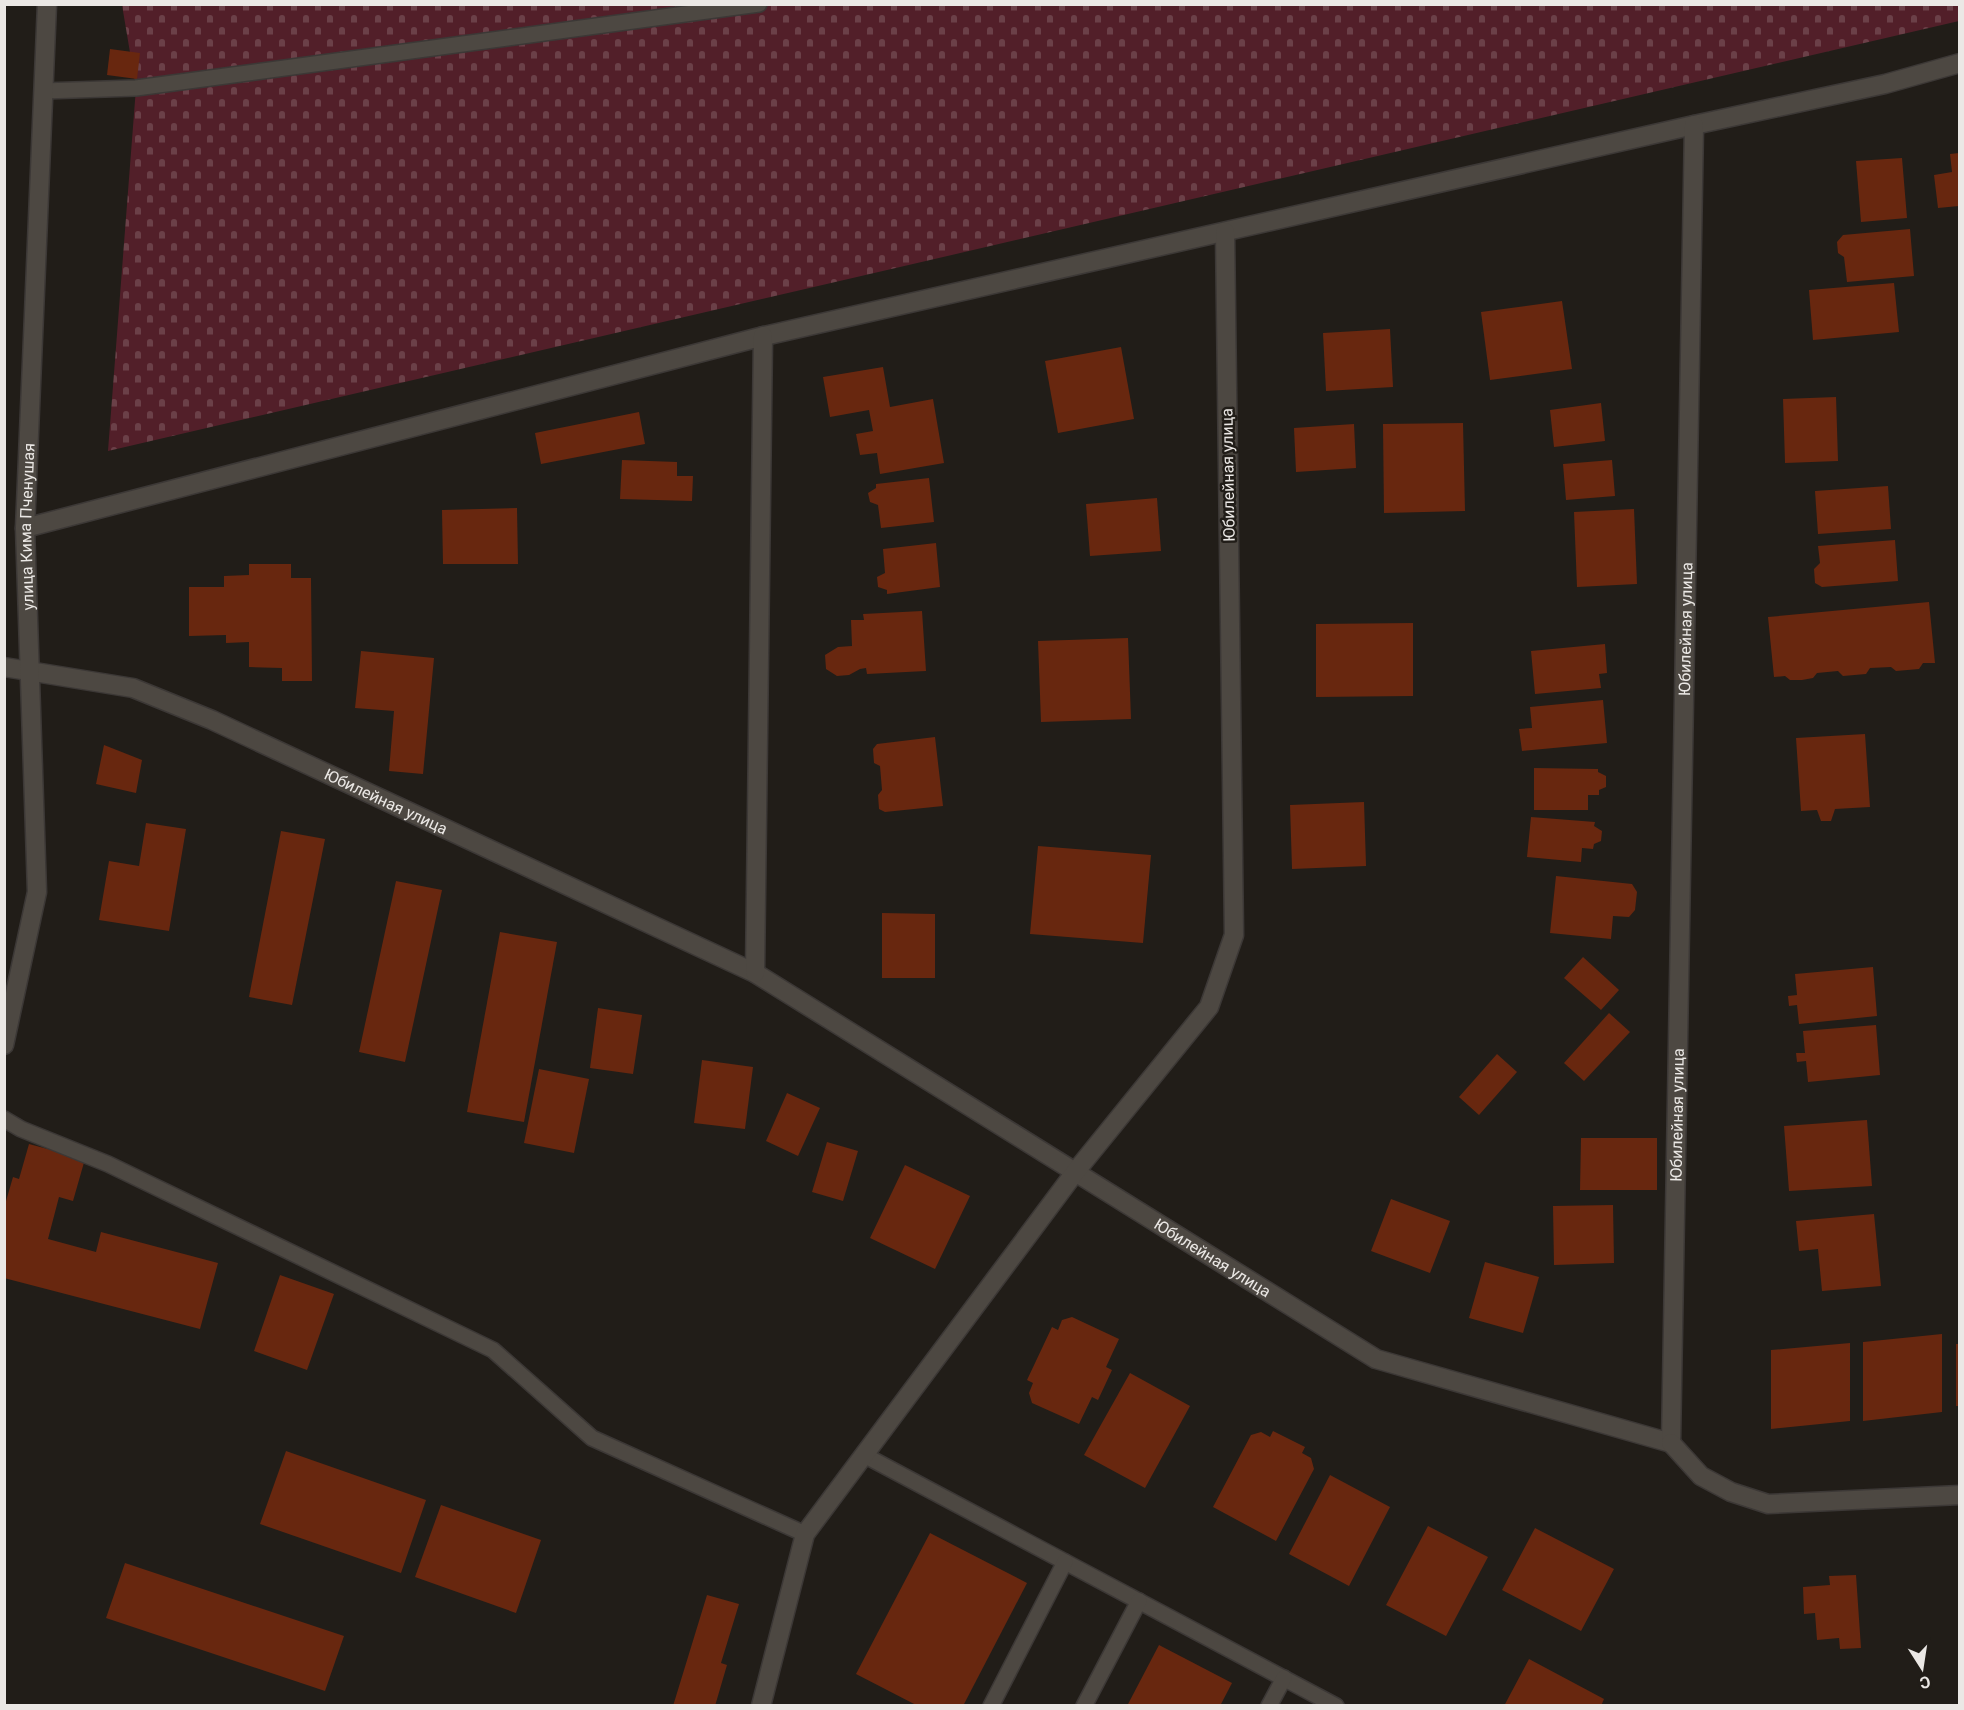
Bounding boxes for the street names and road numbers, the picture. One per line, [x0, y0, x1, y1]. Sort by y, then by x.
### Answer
street label: Юбилейная улица [1217, 408, 1239, 542]
street label: улица Кима Пченушая [15, 443, 38, 611]
street label: Юбилейная улица [1675, 562, 1696, 696]
street label: Юбилейная улица [321, 764, 451, 838]
street label: Юбилейная улица [1666, 1048, 1687, 1182]
street label: Юбилейная улица [1151, 1214, 1275, 1301]

